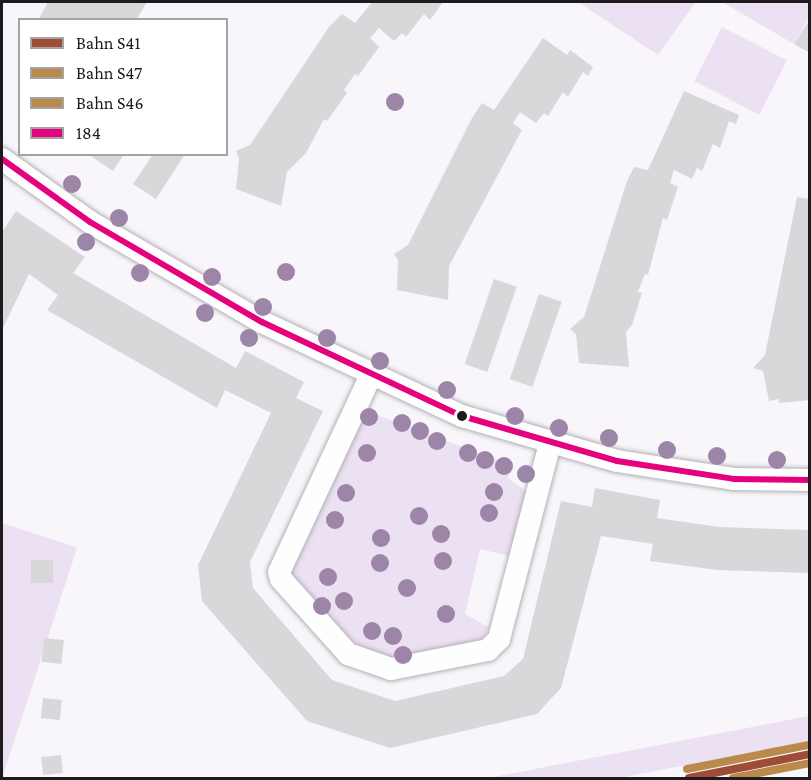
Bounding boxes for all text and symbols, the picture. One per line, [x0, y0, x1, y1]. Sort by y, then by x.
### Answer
legend [18, 18, 228, 156]
text: Bahn S41 [76, 33, 140, 53]
text: Bahn S47 [76, 63, 142, 83]
text: Bahn S46 [76, 93, 144, 113]
text: 184 [76, 123, 101, 143]
unlabelled marker [456, 410, 468, 422]

